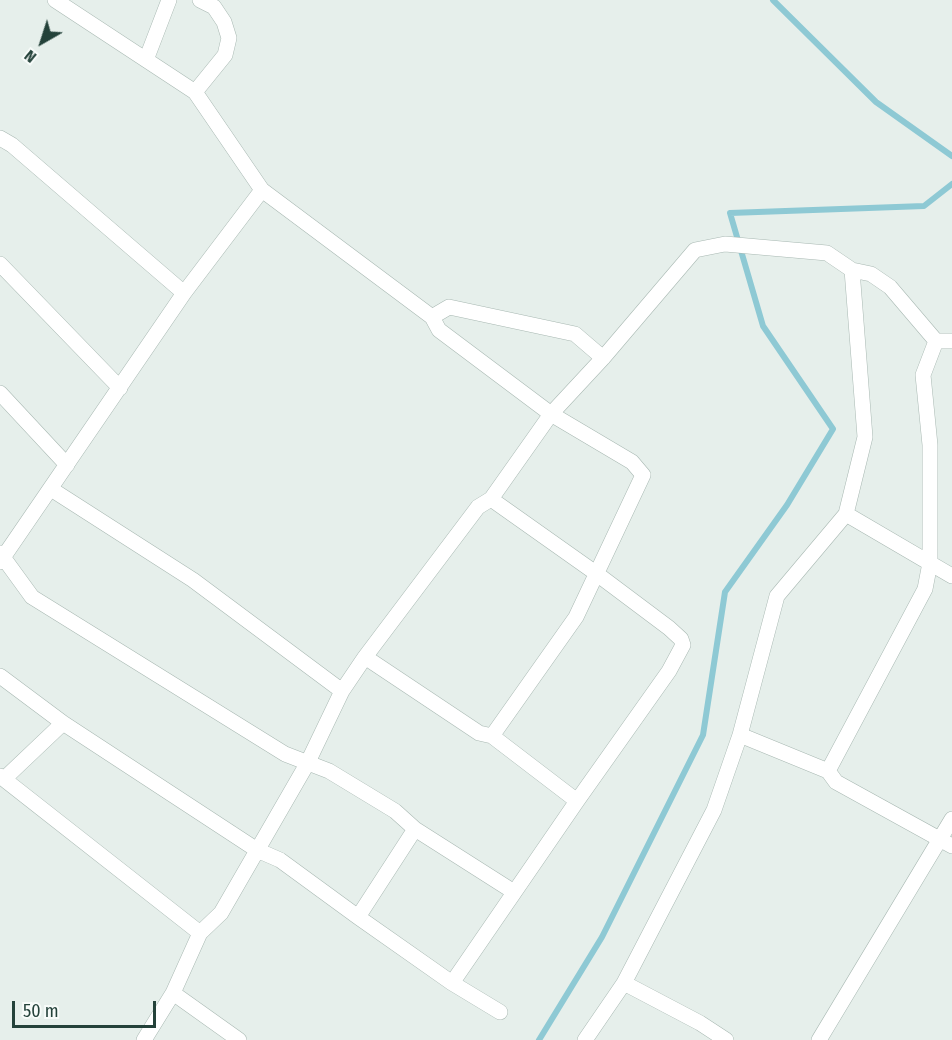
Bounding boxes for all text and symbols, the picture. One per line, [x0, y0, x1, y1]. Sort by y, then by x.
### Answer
north arrow [12, 12, 72, 72]
text: N [21, 46, 40, 67]
scale bar [15, 989, 159, 1027]
text: 50 m [23, 1000, 59, 1022]

